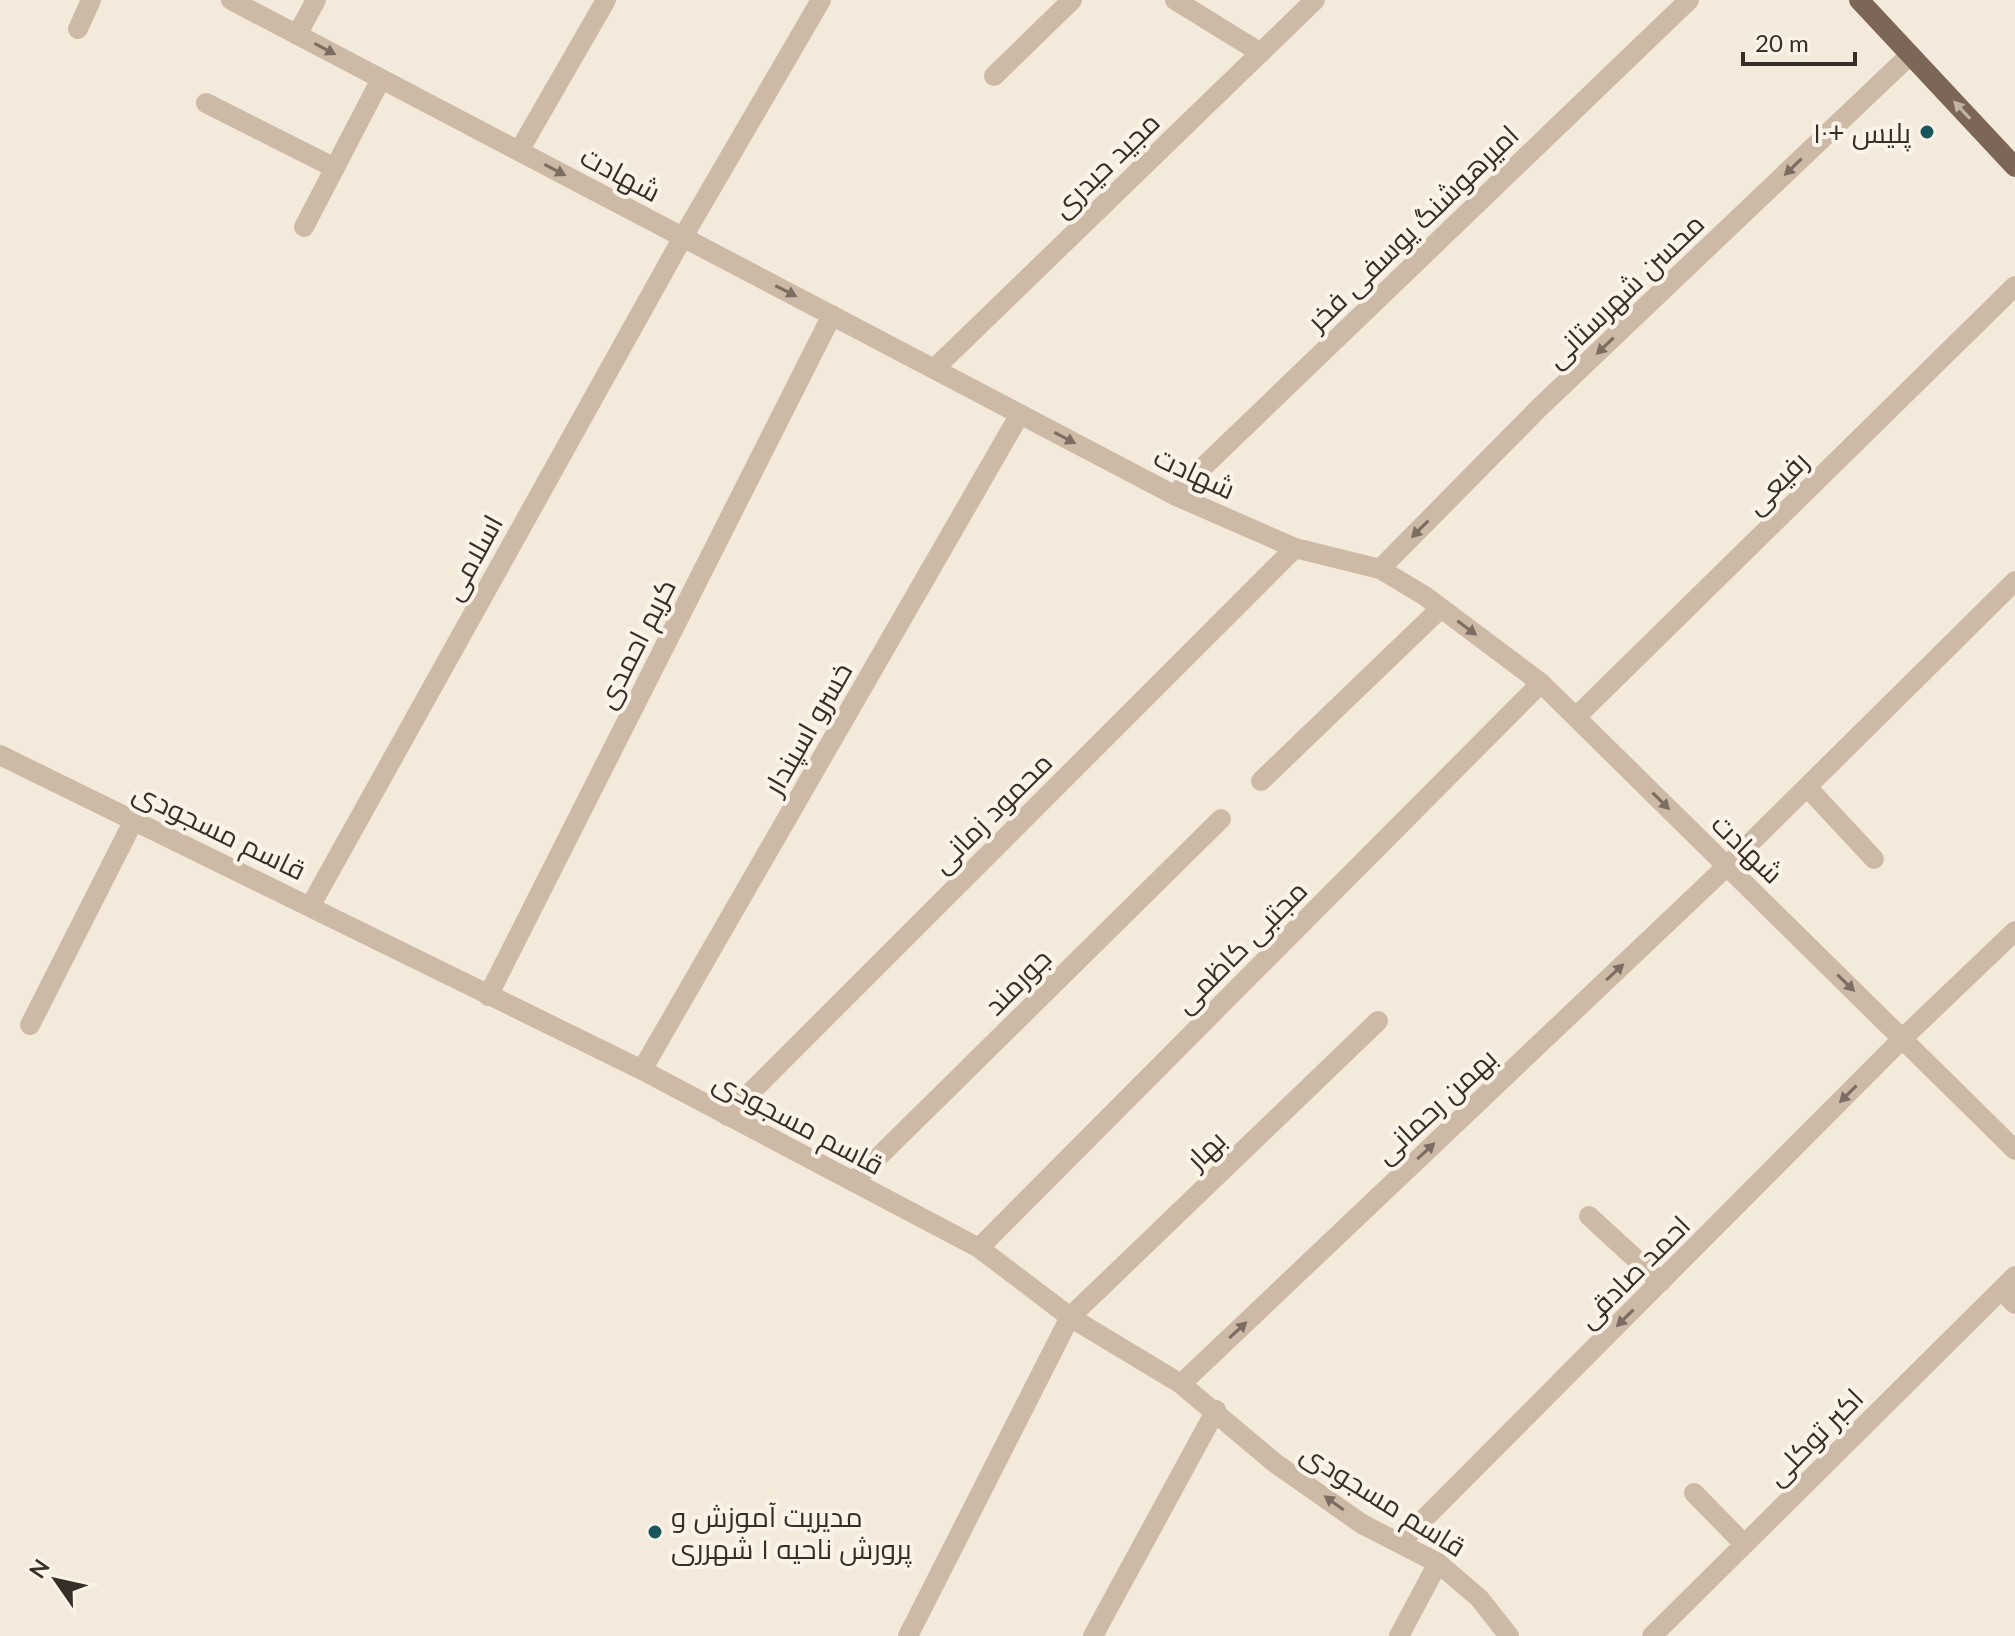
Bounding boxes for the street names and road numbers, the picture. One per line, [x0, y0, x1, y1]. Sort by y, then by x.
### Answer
street label: مجید حیدری [1044, 104, 1167, 224]
street label: امیرهوشنگ یوسفی فخر [1298, 117, 1526, 339]
street label: شهادت [575, 138, 667, 209]
street label: محسن شهرستانی [1538, 206, 1711, 375]
street label: شهادت [1149, 439, 1241, 506]
street label: رفیعی [1737, 443, 1815, 521]
street label: اسلامی [435, 508, 510, 606]
street label: کریم احمدی [588, 572, 686, 715]
street label: خسرو اسپندار [755, 656, 860, 803]
street label: محمود زمانی [924, 745, 1059, 880]
street label: قاسم مسجودی [126, 774, 312, 890]
street label: شهادت [1705, 806, 1791, 891]
street label: مجتبی کاظمی [1167, 873, 1314, 1020]
street label: جورمند [977, 941, 1057, 1021]
street label: بهمن رحمانی [1367, 1040, 1504, 1171]
street label: قاسم مسجودی [706, 1063, 890, 1185]
street label: بهار [1177, 1122, 1232, 1178]
street label: احمد صادقی [1570, 1208, 1697, 1335]
street label: اکبر توکلی [1758, 1380, 1870, 1492]
street label: قاسم مسجودی [1293, 1435, 1473, 1567]

